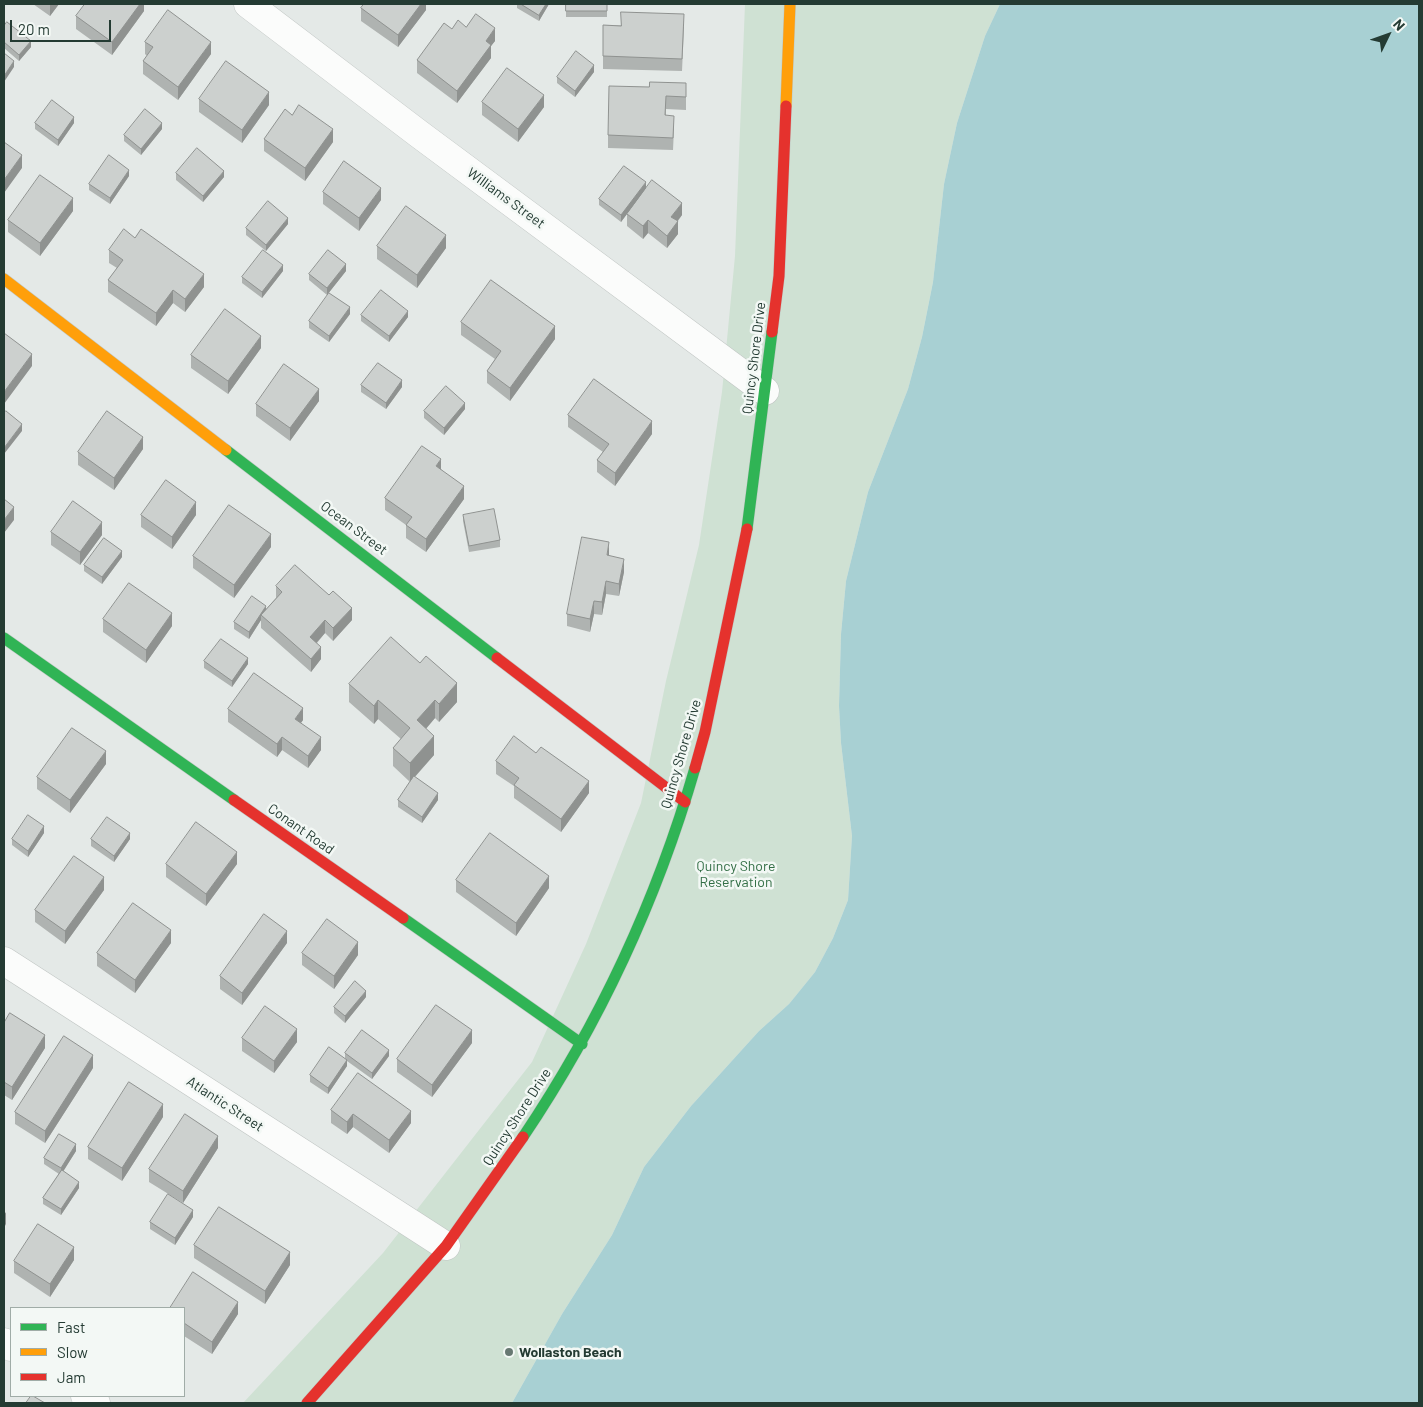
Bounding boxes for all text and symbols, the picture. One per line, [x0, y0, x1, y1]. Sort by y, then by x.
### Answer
scale bar [12, 10, 114, 42]
north arrow [1363, 10, 1413, 60]
text: N [1390, 15, 1409, 34]
text: 20 m [18, 20, 50, 38]
street label: Williams Street [464, 164, 548, 232]
street label: Quincy Shore Drive [739, 301, 769, 415]
street label: Ocean Street [317, 498, 391, 558]
street label: Quincy Shore Drive [657, 697, 705, 811]
street label: Conant Road [265, 800, 337, 858]
park label: Quincy Shore Reservation [697, 858, 775, 890]
street label: Quincy Shore Drive [479, 1065, 555, 1169]
street label: Atlantic Street [183, 1073, 267, 1135]
legend [10, 1307, 185, 1397]
text: Fast [57, 1318, 85, 1336]
text: Slow [57, 1343, 88, 1361]
place label: Wollaston Beach [519, 1344, 622, 1360]
marker: Wollaston Beach [503, 1346, 515, 1358]
text: Jam [57, 1368, 86, 1386]

